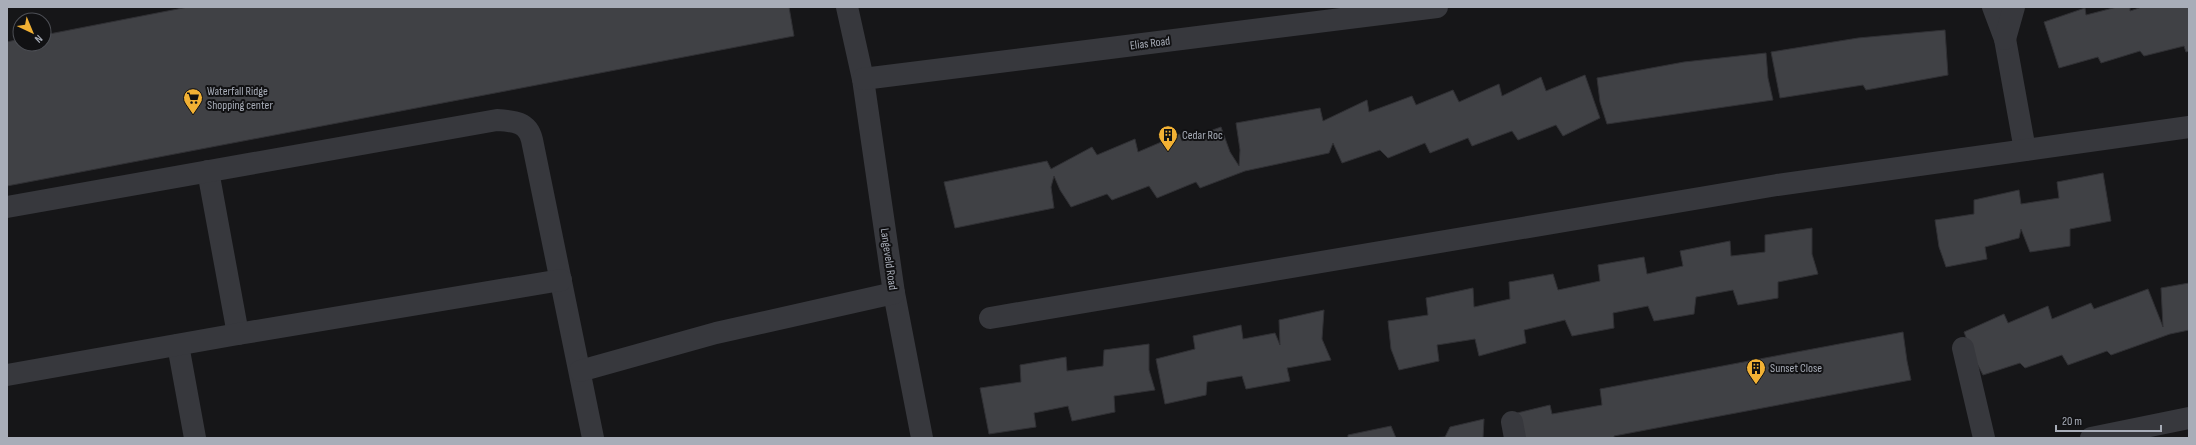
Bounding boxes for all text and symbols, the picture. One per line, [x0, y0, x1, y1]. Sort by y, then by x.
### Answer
north arrow [12, 12, 52, 52]
text: N [32, 32, 45, 46]
street label: Elias Road [1129, 34, 1171, 53]
place label: Waterfall Ridge Shopping center [207, 84, 273, 113]
supermarket icon: Waterfall Ridge Shopping center [182, 87, 204, 115]
building icon: Cedar Roc [1157, 124, 1179, 152]
place label: Cedar Roc [1182, 128, 1223, 143]
street label: Langeveld Road [877, 227, 900, 291]
building icon: Sunset Close [1745, 357, 1767, 385]
place label: Sunset Close [1770, 361, 1822, 376]
scale bar [2056, 407, 2161, 433]
text: 20 m [2062, 414, 2082, 429]

